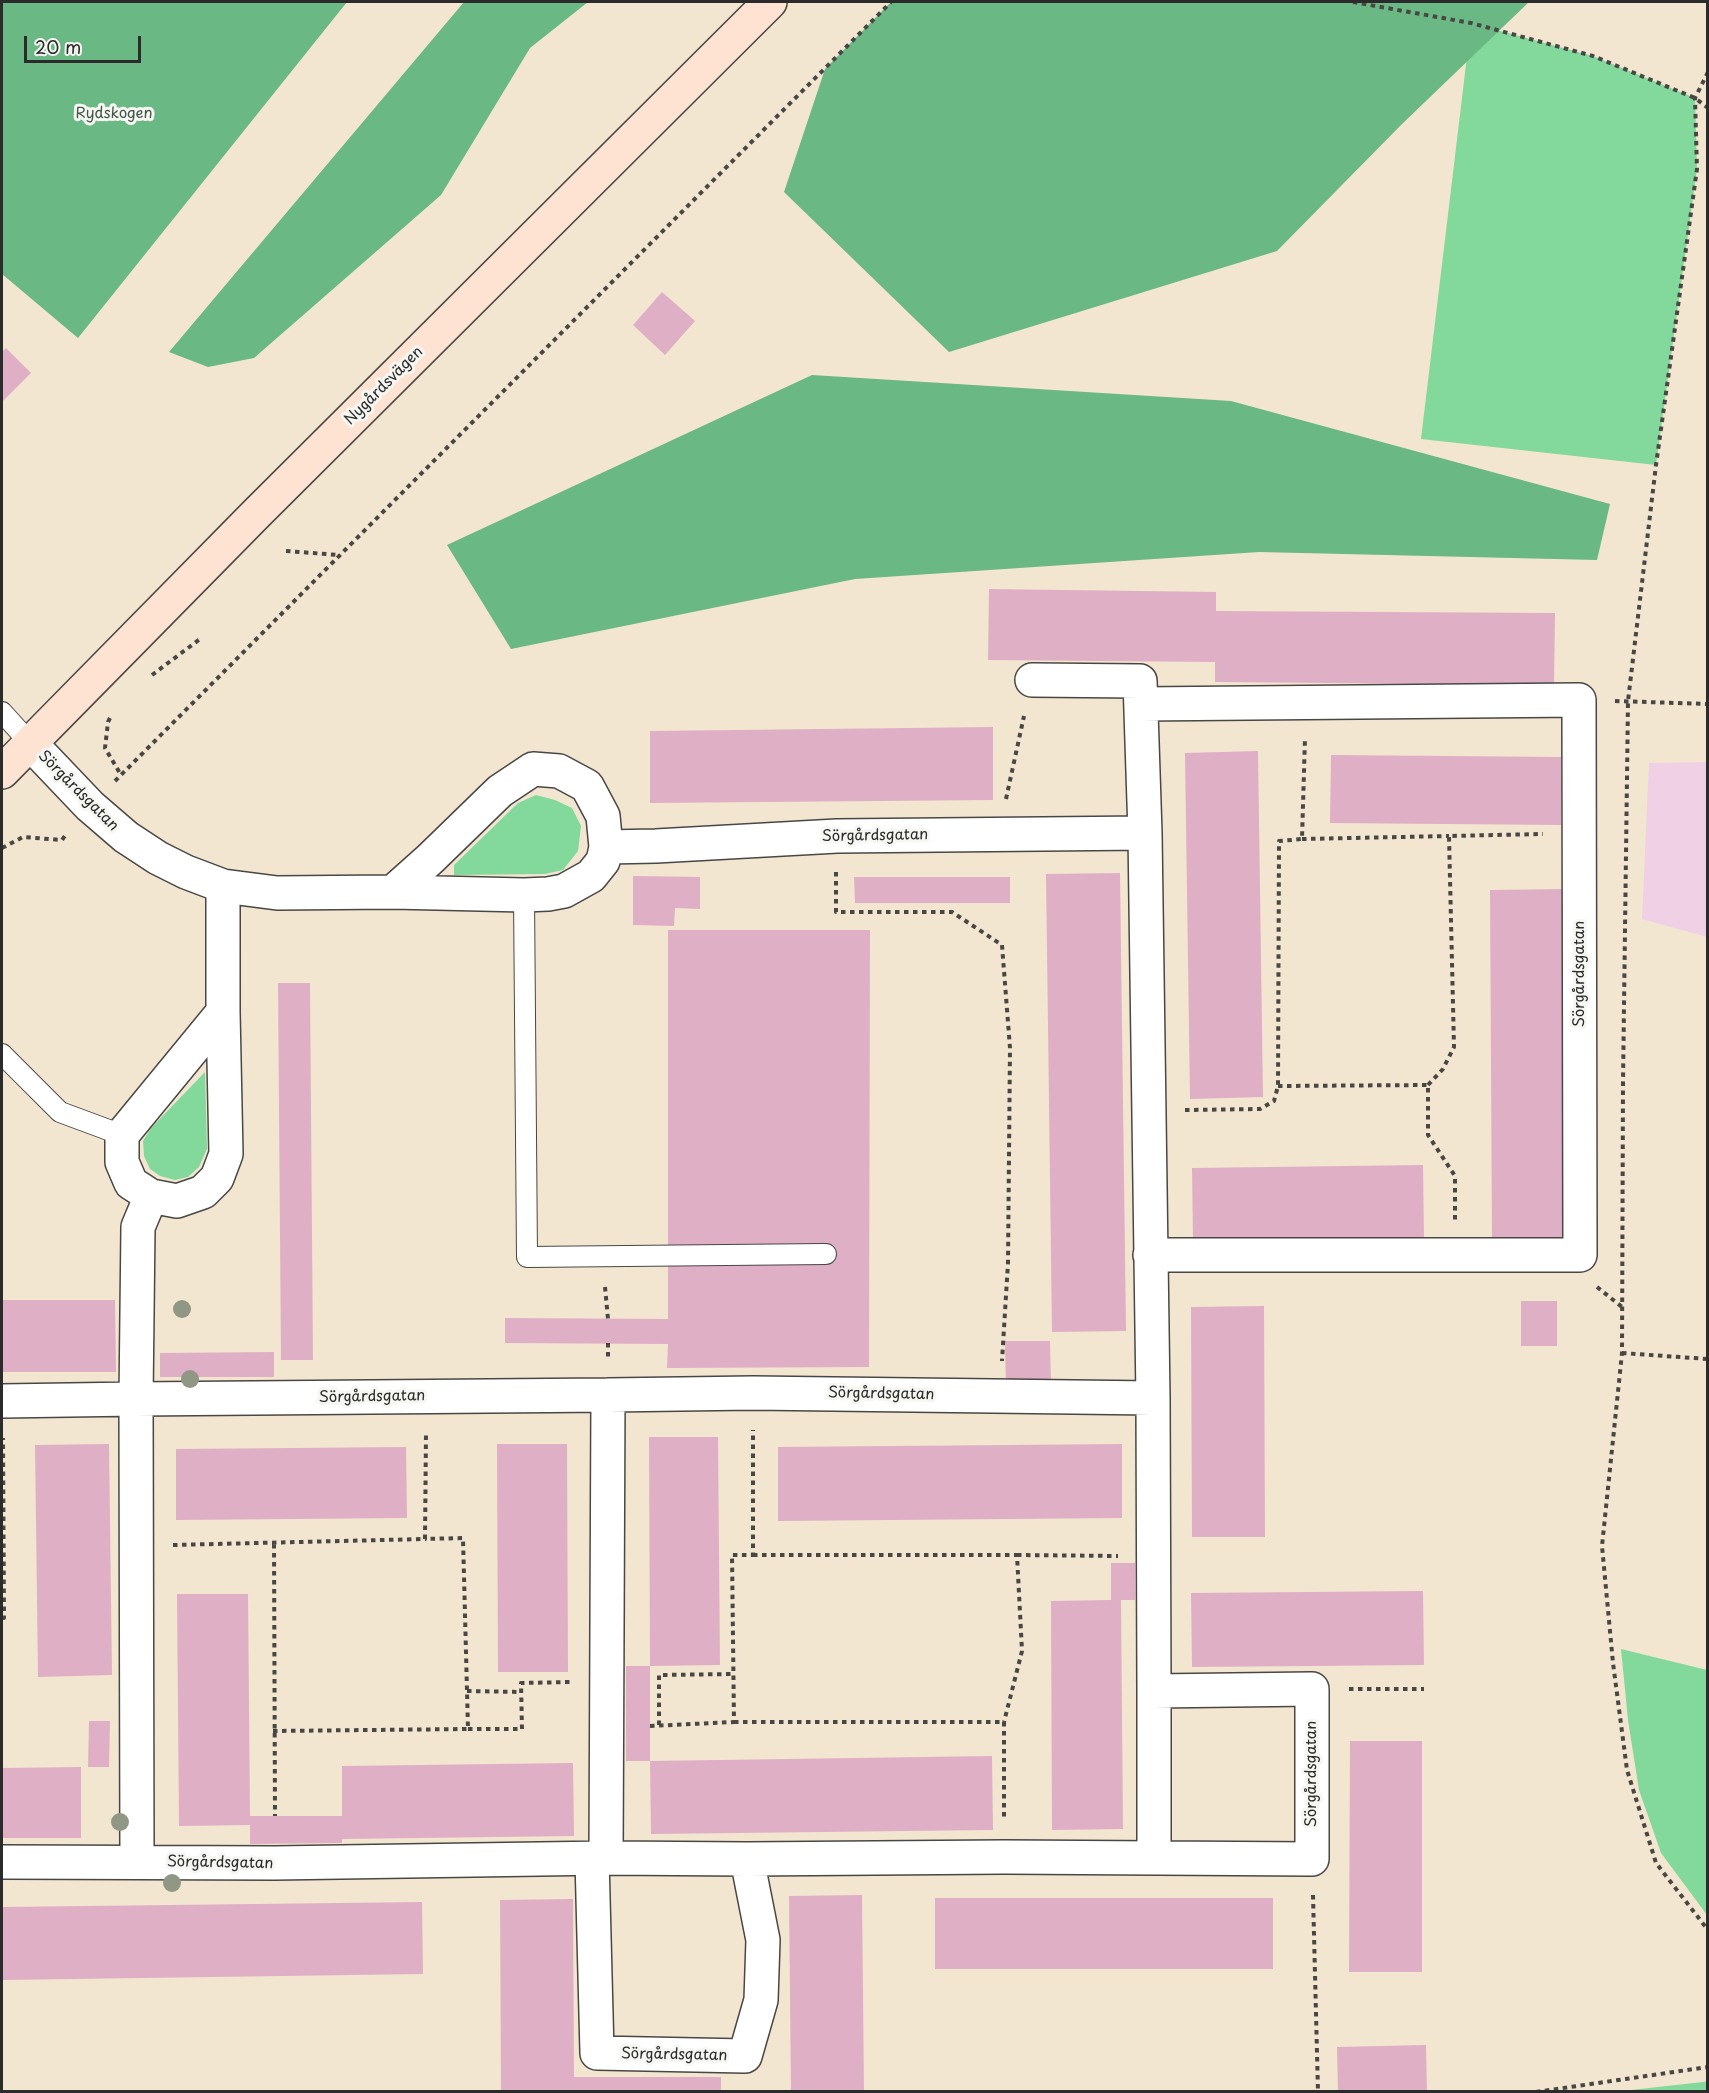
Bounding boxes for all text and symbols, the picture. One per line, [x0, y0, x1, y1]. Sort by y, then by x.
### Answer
scale bar [27, 24, 144, 62]
text: 20 m [35, 33, 81, 60]
park label: Rydskogen [75, 105, 153, 123]
street label: Nygårdsvägen [341, 343, 427, 429]
street label: Sörgårdsgatan [34, 747, 122, 835]
street label: Sörgårdsgatan [822, 826, 928, 846]
street label: Sörgårdsgatan [1571, 921, 1589, 1027]
street label: Sörgårdsgatan [828, 1384, 934, 1404]
street label: Sörgårdsgatan [319, 1387, 425, 1407]
street label: Sörgårdsgatan [1303, 1721, 1321, 1827]
street label: Sörgårdsgatan [167, 1853, 273, 1873]
street label: Sörgårdsgatan [621, 2045, 727, 2065]

